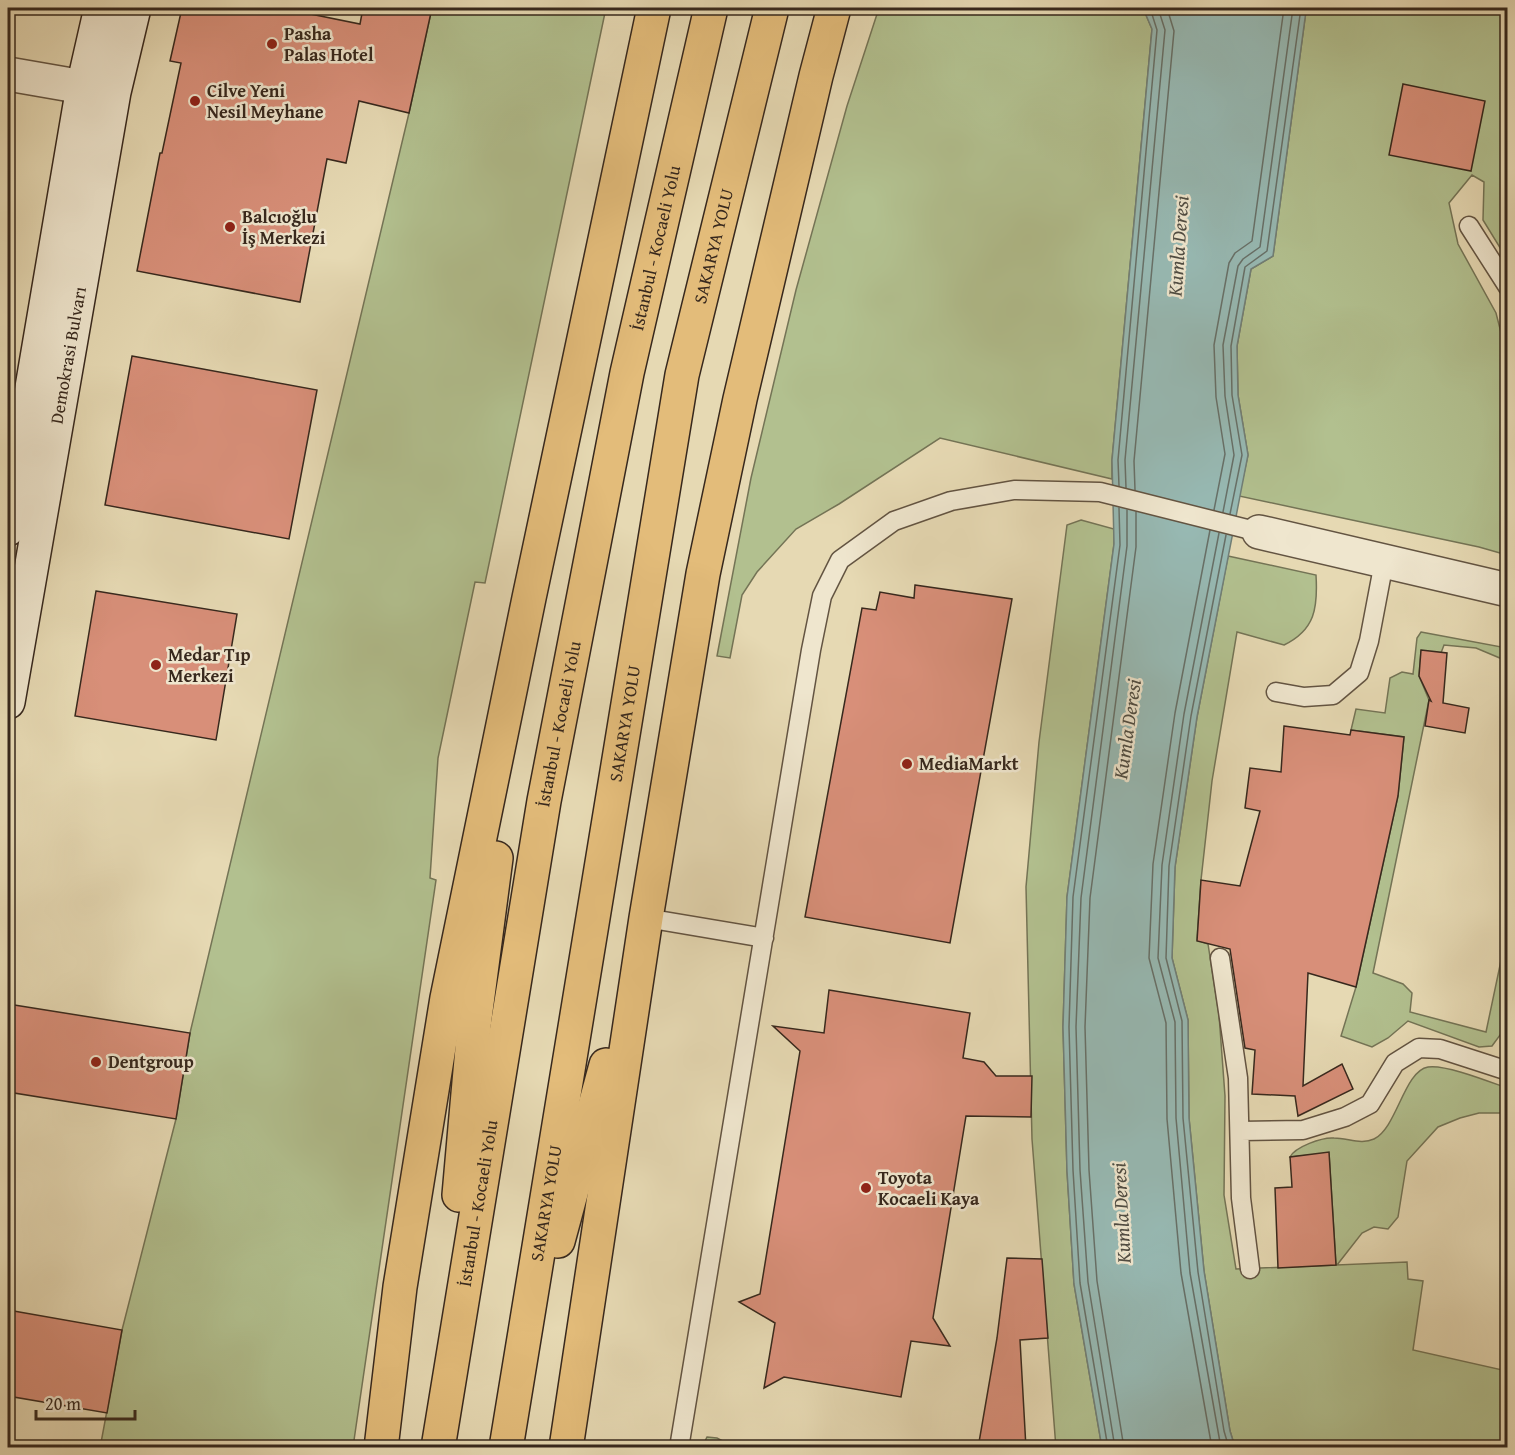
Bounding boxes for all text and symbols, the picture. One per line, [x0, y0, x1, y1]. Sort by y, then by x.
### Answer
place label: Pasha Palas Hotel [284, 20, 374, 68]
marker: Pasha Palas Hotel [265, 37, 279, 51]
place label: Cilve Yeni Nesil Meyhane [207, 77, 324, 125]
marker: Cilve Yeni Nesil Meyhane [188, 94, 202, 108]
street label: İstanbul - Kocaeli Yolu [623, 162, 687, 333]
street label: SAKARYA YOLU [686, 186, 740, 306]
water label: Kumla Deresi [1159, 195, 1195, 298]
place label: Balcıoğlu İş Merkezi [242, 203, 326, 251]
marker: Balcıoğlu İş Merkezi [223, 220, 237, 234]
street label: Demokrasi Bulvarı [43, 284, 93, 426]
street label: İstanbul - Kocaeli Yolu [529, 638, 588, 809]
place label: Medar Tıp Merkezi [168, 641, 251, 689]
marker: Medar Tıp Merkezi [149, 658, 163, 672]
street label: SAKARYA YOLU [601, 663, 647, 784]
water label: Kumla Deresi [1105, 677, 1148, 782]
place label: MediaMarkt [919, 750, 1019, 777]
marker: MediaMarkt [900, 757, 914, 771]
place label: Dentgroup [108, 1048, 194, 1075]
marker: Dentgroup [89, 1055, 103, 1069]
street label: İstanbul - Kocaeli Yolu [451, 1118, 505, 1289]
street label: SAKARYA YOLU [523, 1143, 569, 1263]
water label: Kumla Deresi [1103, 1162, 1138, 1265]
place label: Toyota Kocaeli Kaya [878, 1164, 980, 1212]
marker: Toyota Kocaeli Kaya [859, 1181, 873, 1195]
scale bar [36, 1383, 135, 1421]
text: 20 m [45, 1390, 81, 1417]

